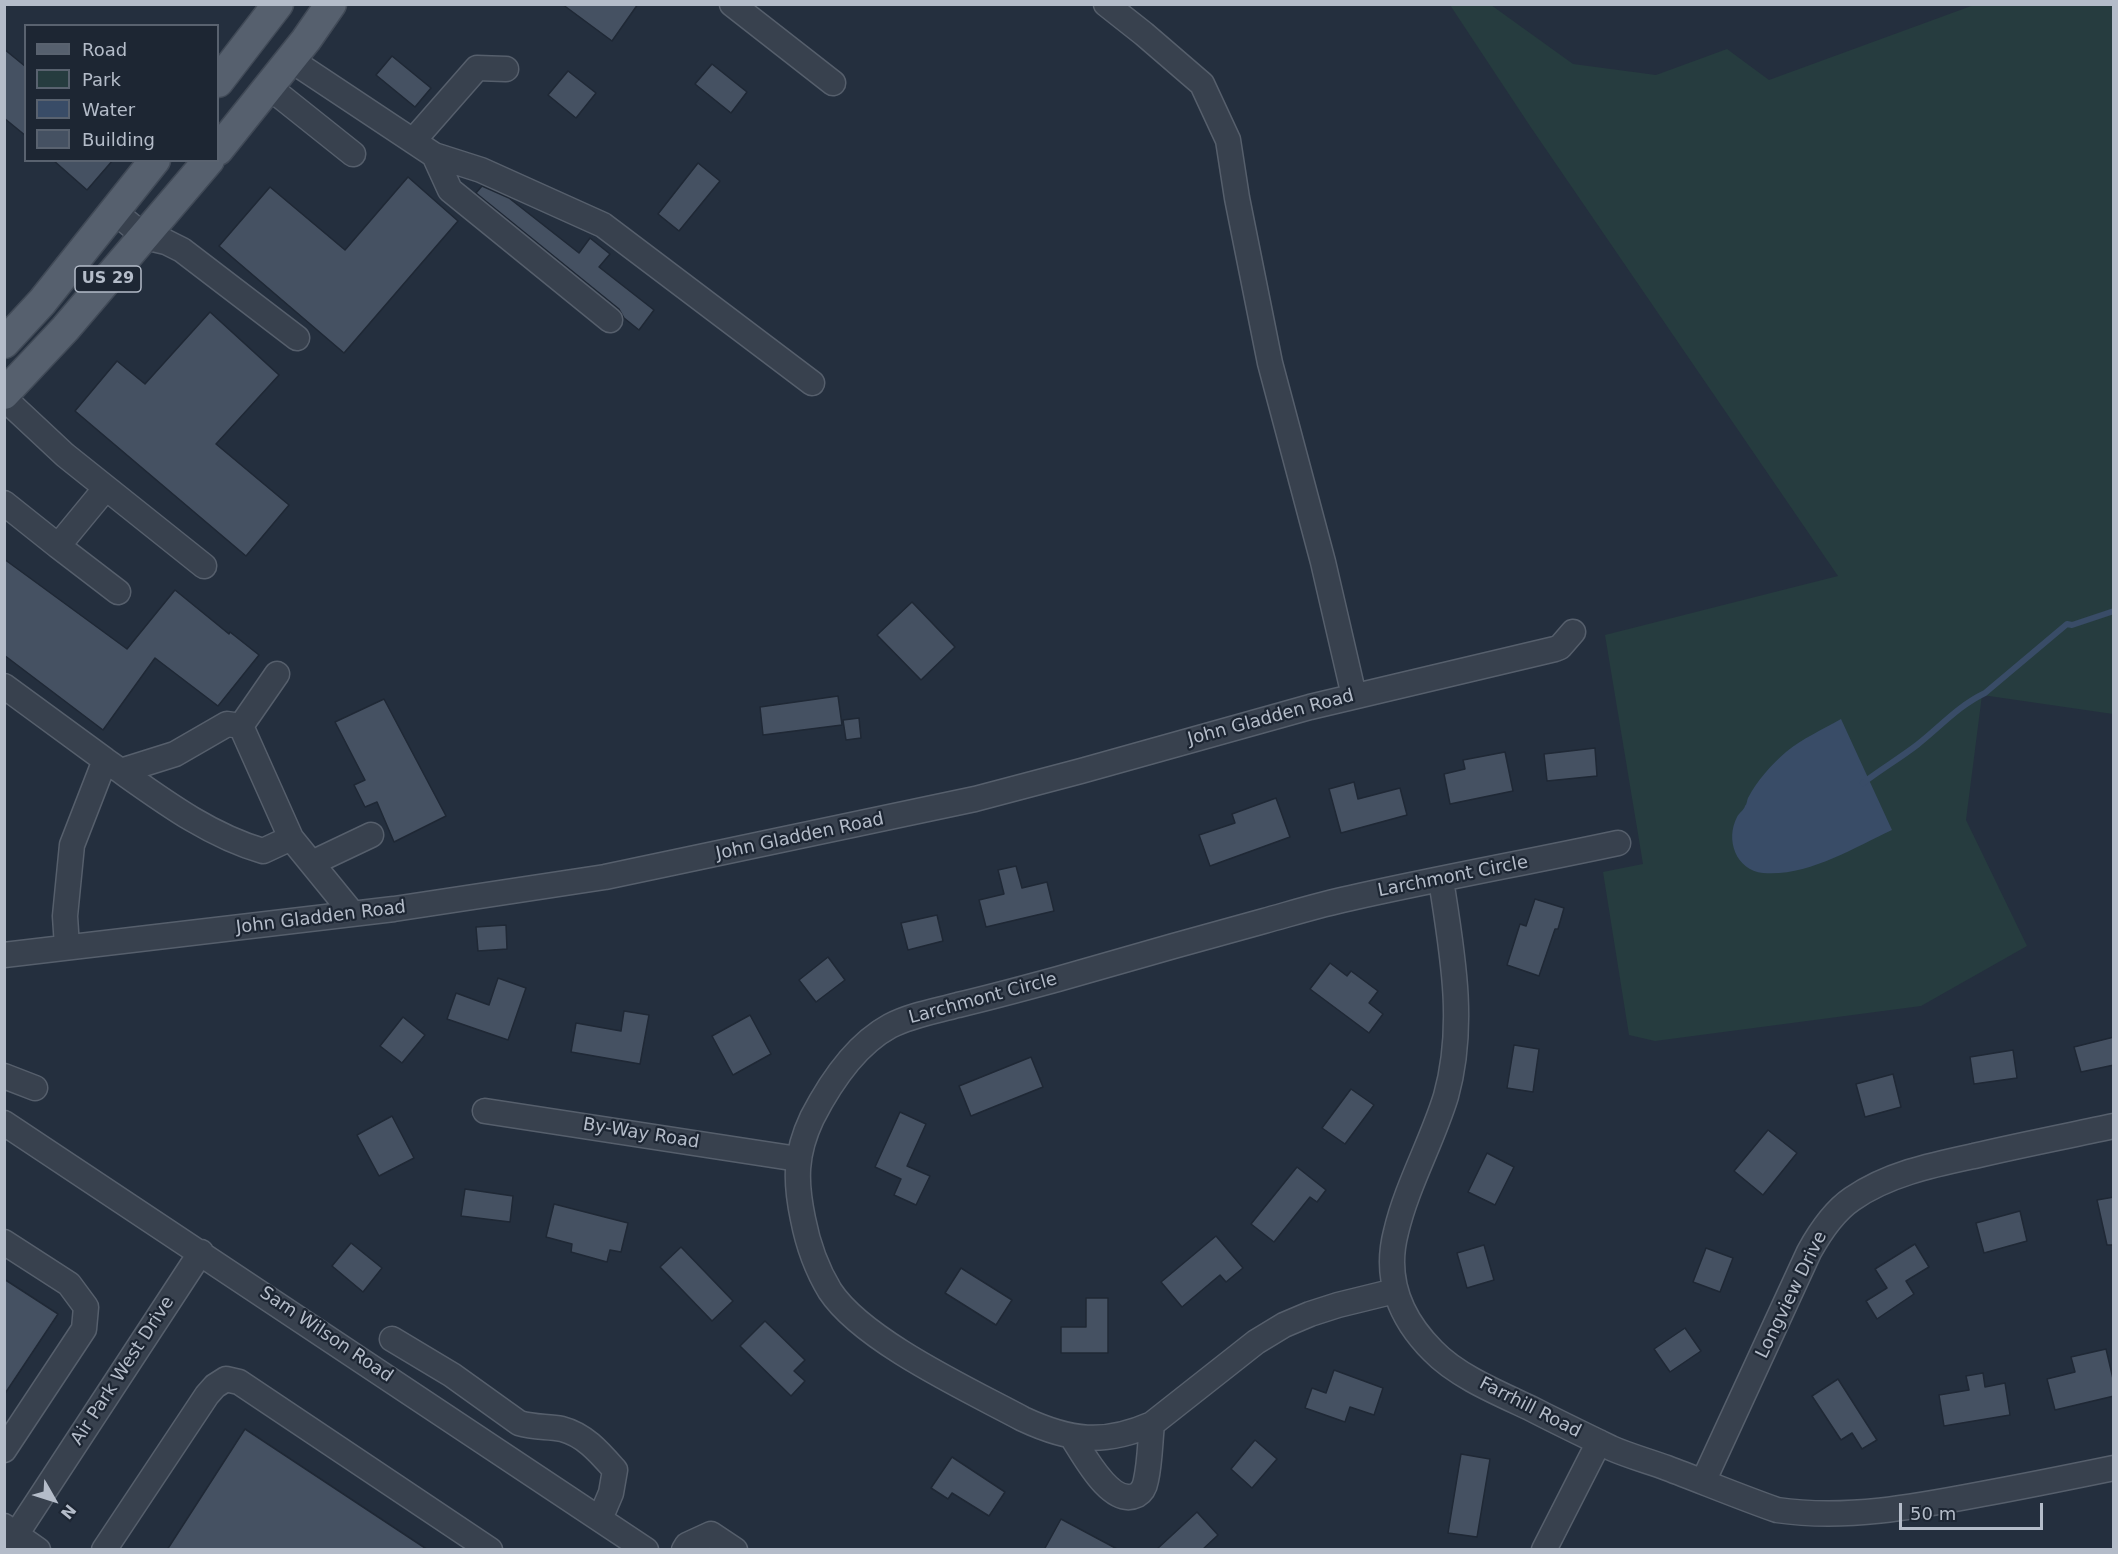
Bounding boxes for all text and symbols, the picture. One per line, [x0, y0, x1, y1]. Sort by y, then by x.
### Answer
legend [24, 24, 219, 162]
text: Road [82, 39, 127, 60]
text: Park [82, 69, 121, 90]
text: Water [82, 99, 135, 120]
text: Building [82, 129, 155, 150]
road number: US 29 [75, 266, 141, 292]
street label: John Gladden Road [1186, 685, 1356, 751]
street label: John Gladden Road [714, 809, 886, 865]
street label: Larchmont Circle [1376, 852, 1530, 902]
street label: John Gladden Road [235, 897, 407, 939]
street label: Larchmont Circle [906, 969, 1060, 1029]
street label: By-Way Road [581, 1114, 701, 1154]
street label: Longview Drive [1752, 1228, 1832, 1362]
street label: Sam Wilson Road [255, 1282, 397, 1388]
street label: Air Park West Drive [67, 1293, 179, 1449]
street label: Farrhill Road [1476, 1373, 1584, 1443]
north arrow [24, 1470, 84, 1530]
scale bar [1902, 1491, 2046, 1529]
text: N [57, 1500, 80, 1523]
text: 50 m [1910, 1503, 1956, 1524]

